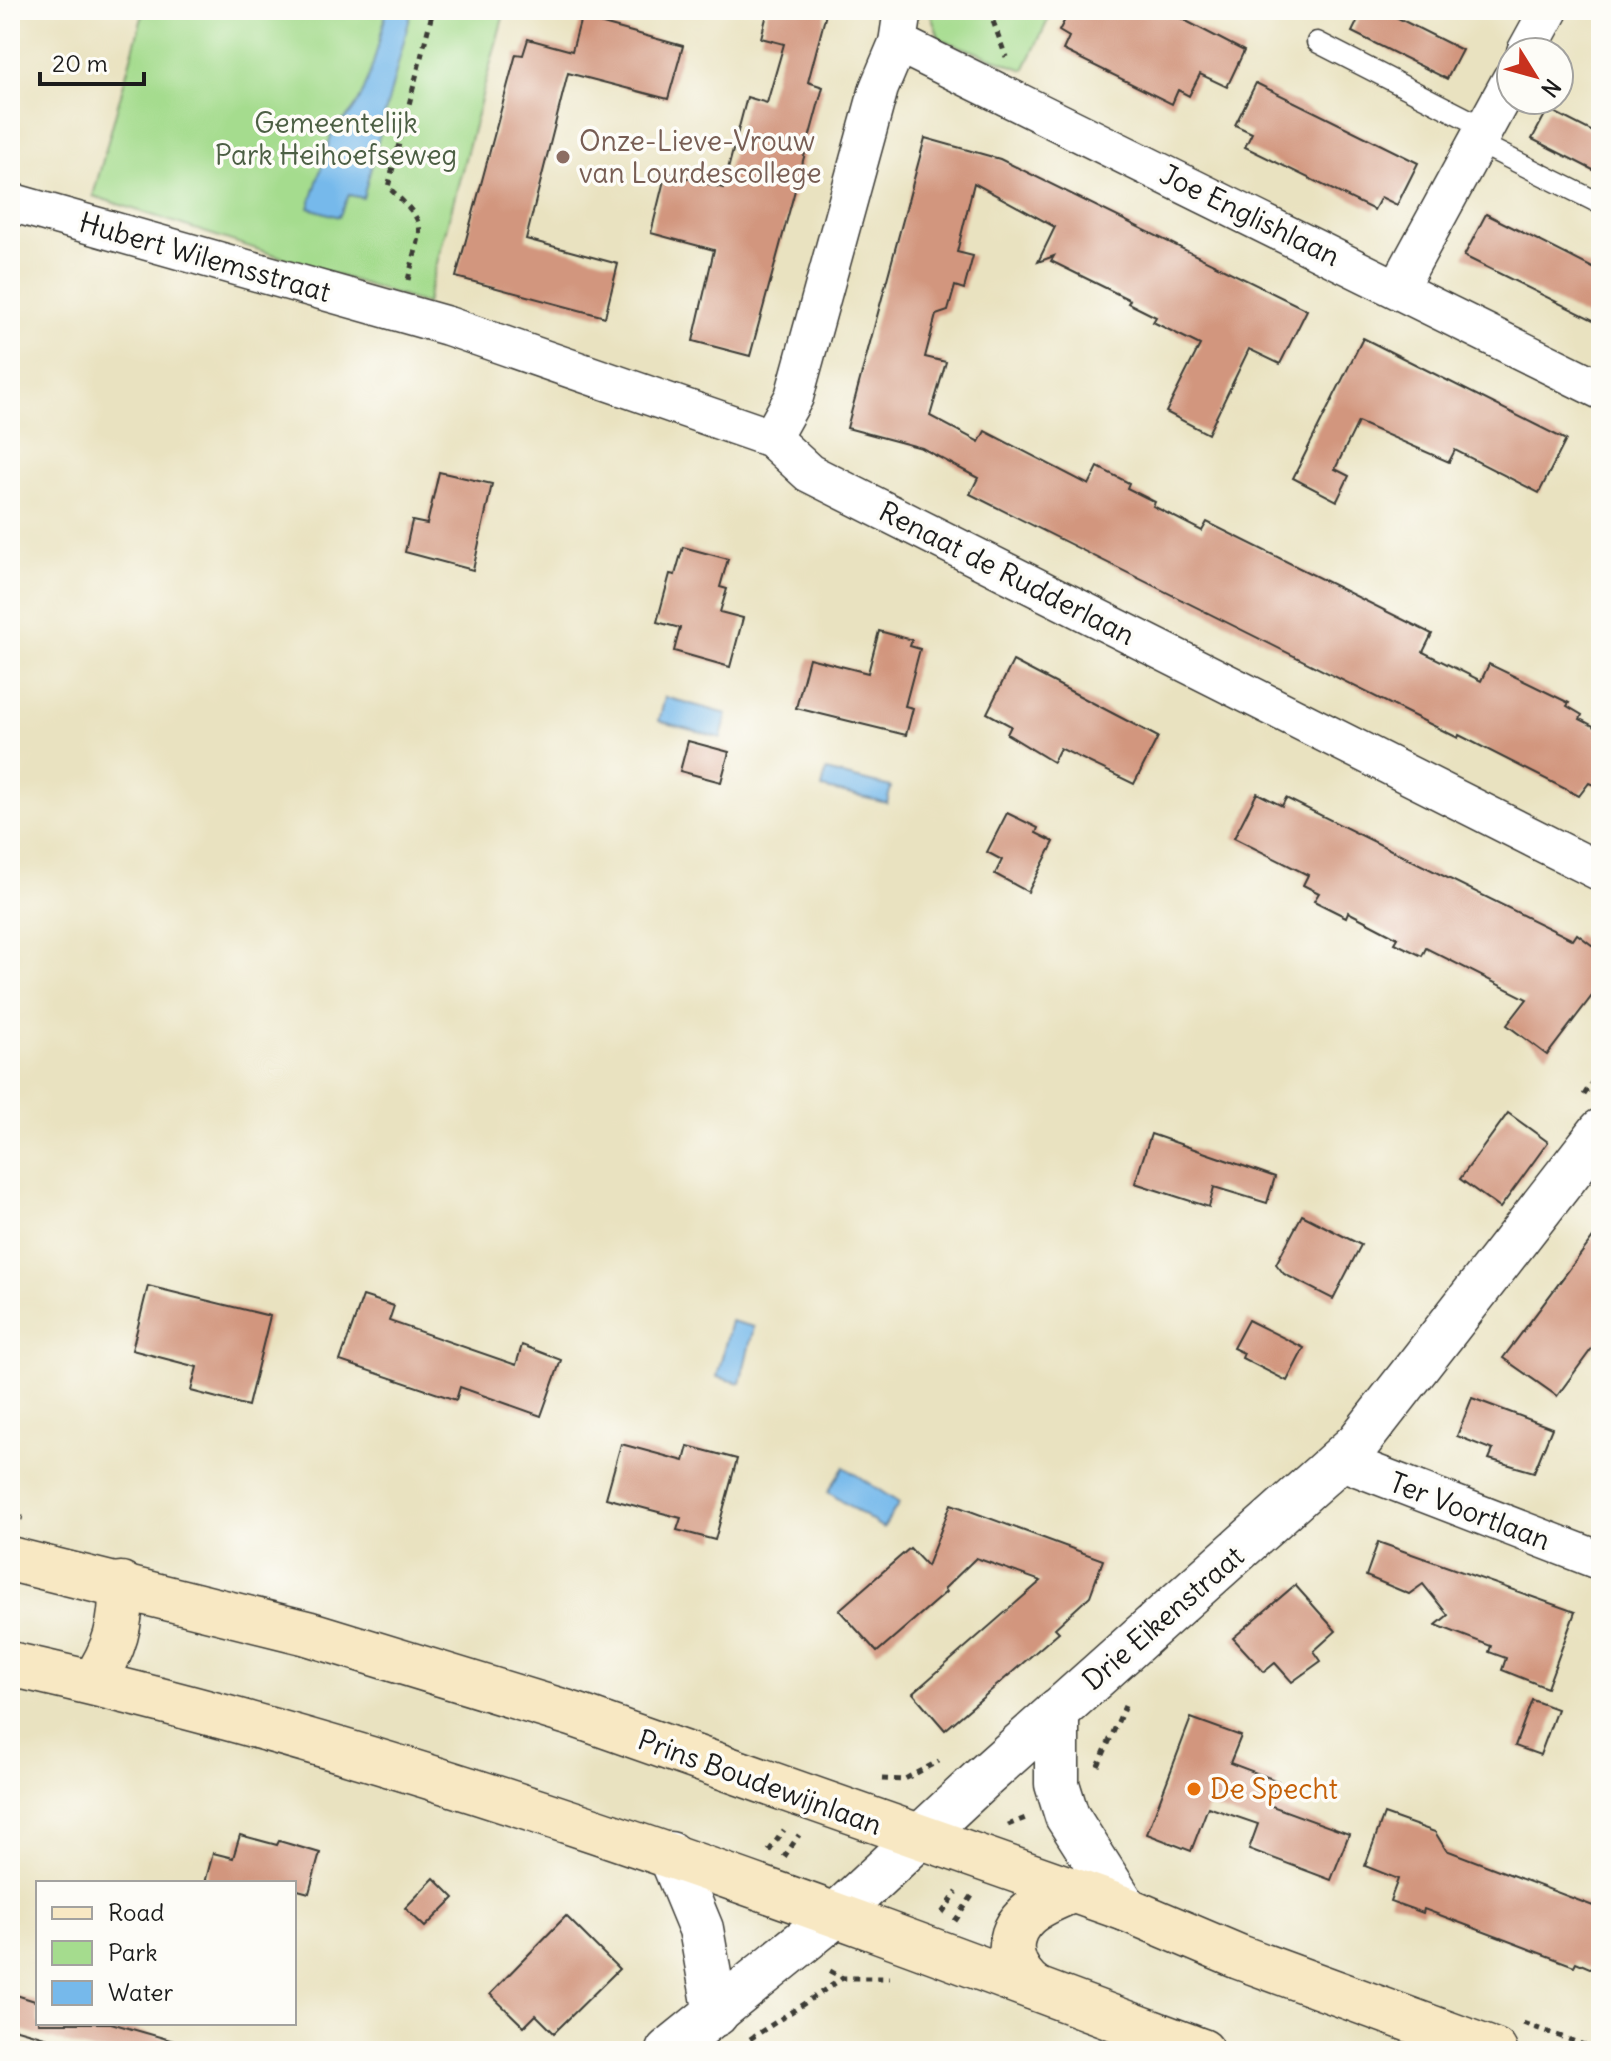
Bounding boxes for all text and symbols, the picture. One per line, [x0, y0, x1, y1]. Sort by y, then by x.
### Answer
scale bar [40, 36, 144, 86]
north arrow [1495, 36, 1575, 116]
text: 20 m [52, 48, 108, 78]
text: N [1535, 74, 1567, 103]
park label: Gemeentelijk Park Heihoefseweg [215, 105, 457, 173]
place label: Onze-Lieve-Vrouw van Lourdescollege [579, 123, 822, 191]
marker: Onze-Lieve-Vrouw van Lourdescollege [554, 148, 572, 166]
street label: Joe Englishlaan [1154, 156, 1346, 274]
street label: Hubert Wilemsstraat [75, 204, 335, 310]
street label: Renaat de Rudderlaan [873, 493, 1141, 653]
street label: Ter Voortlaan [1385, 1464, 1555, 1558]
street label: Drie Eikenstraat [1075, 1538, 1251, 1698]
street label: Prins Boudewijnlaan [633, 1721, 887, 1843]
place label: De Specht [1210, 1771, 1338, 1807]
marker: De Specht [1185, 1780, 1203, 1798]
legend [36, 1881, 296, 2025]
text: Road [108, 1897, 164, 1927]
text: Park [108, 1937, 158, 1967]
text: Water [108, 1977, 173, 2007]

